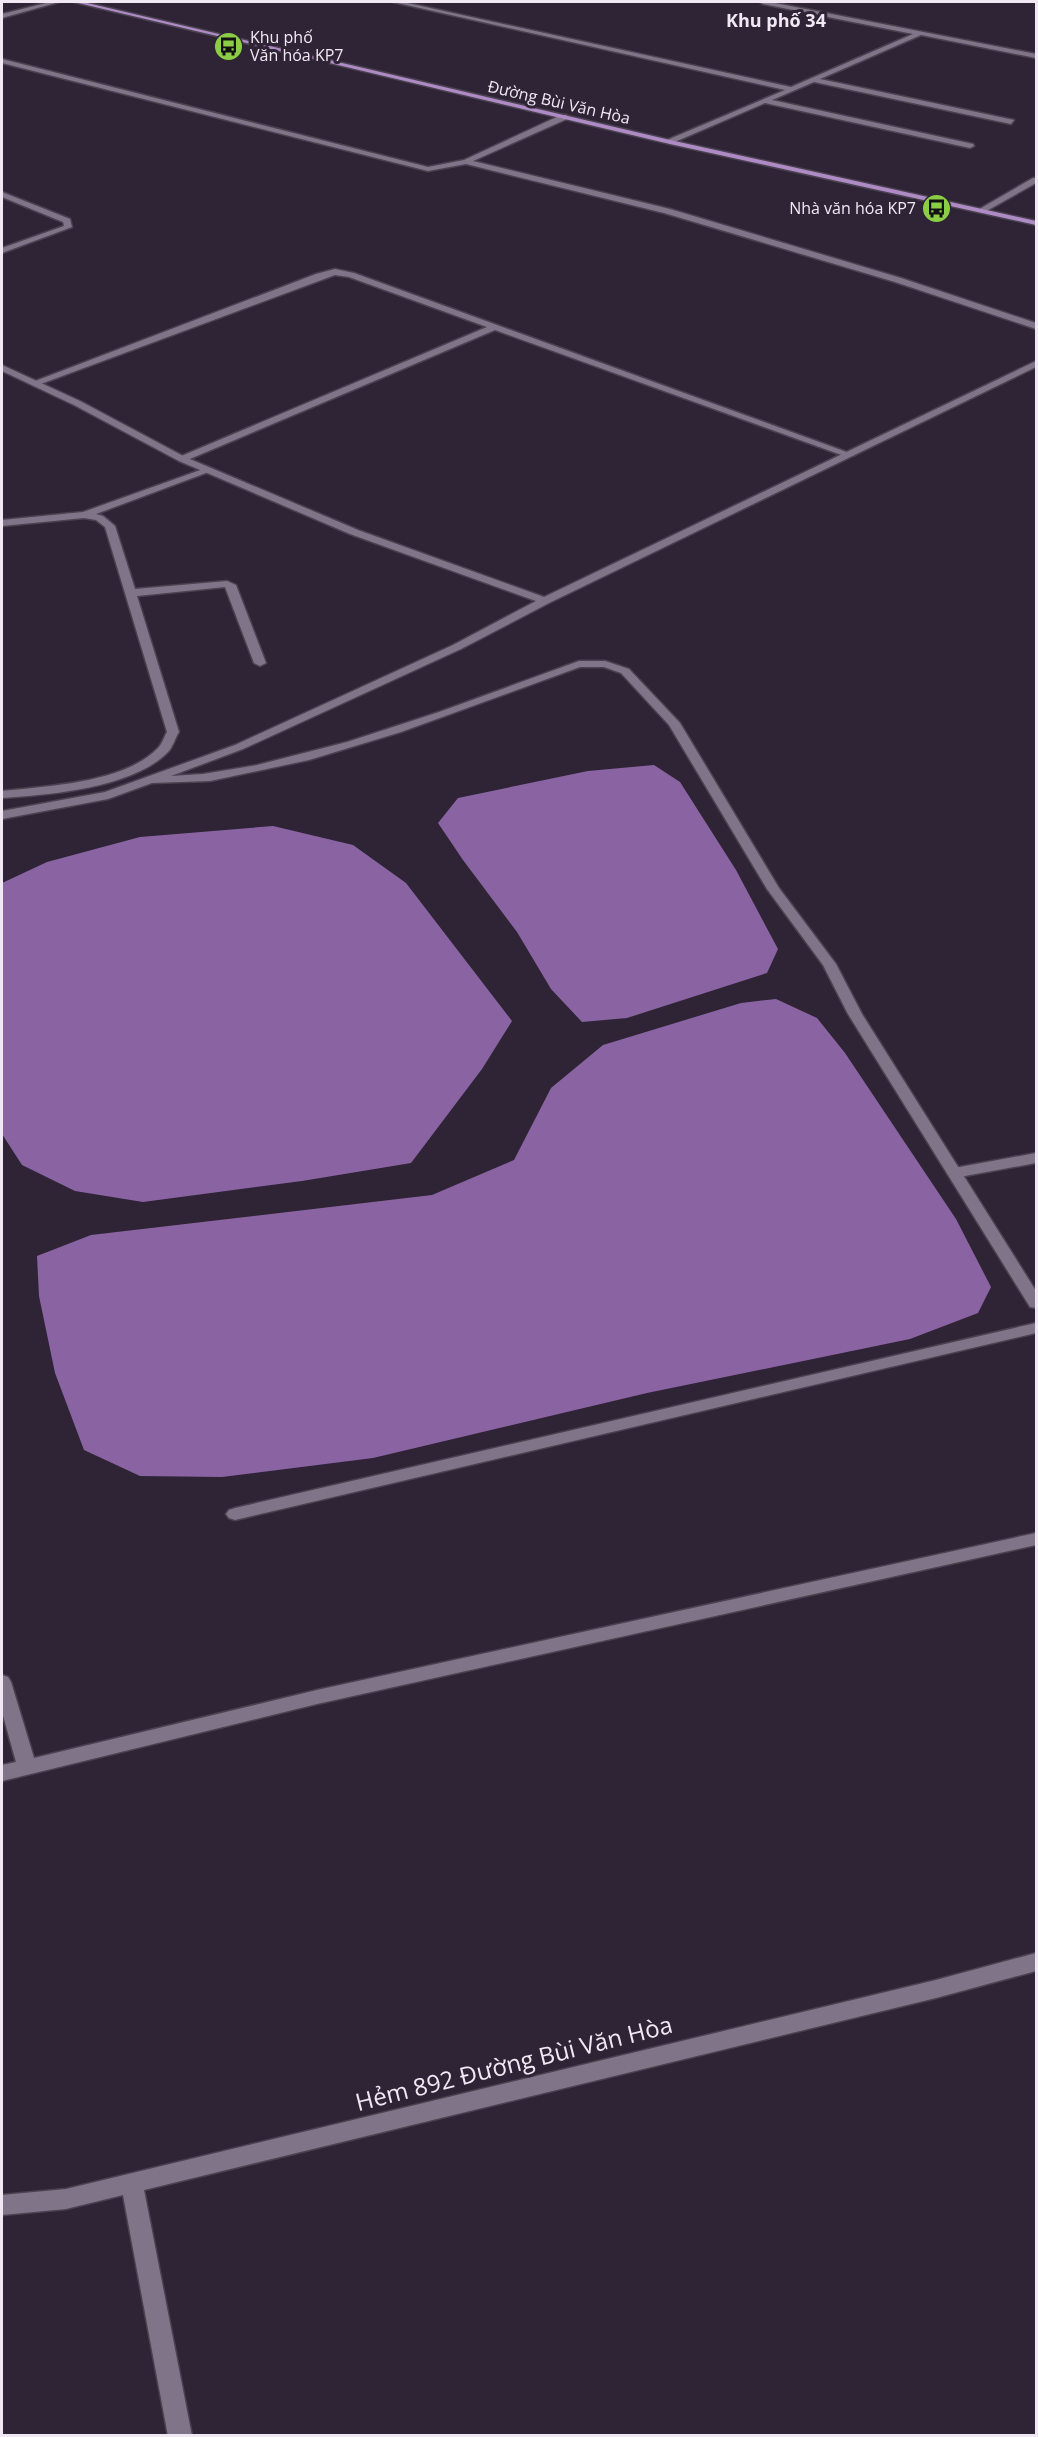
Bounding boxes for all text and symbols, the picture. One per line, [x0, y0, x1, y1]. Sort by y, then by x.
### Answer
district label: Khu phố 34 [726, 8, 826, 32]
place label: Khu phố Văn hóa KP7 [250, 26, 343, 66]
bus stop icon: Khu phố Văn hóa KP7 [213, 30, 245, 62]
street label: Đường Bùi Văn Hòa [486, 75, 632, 129]
bus stop icon: Nhà văn hóa KP7 [921, 192, 953, 224]
place label: Nhà văn hóa KP7 [789, 197, 916, 219]
street label: Hẻm 892 Đường Bùi Văn Hòa [352, 2007, 676, 2118]

